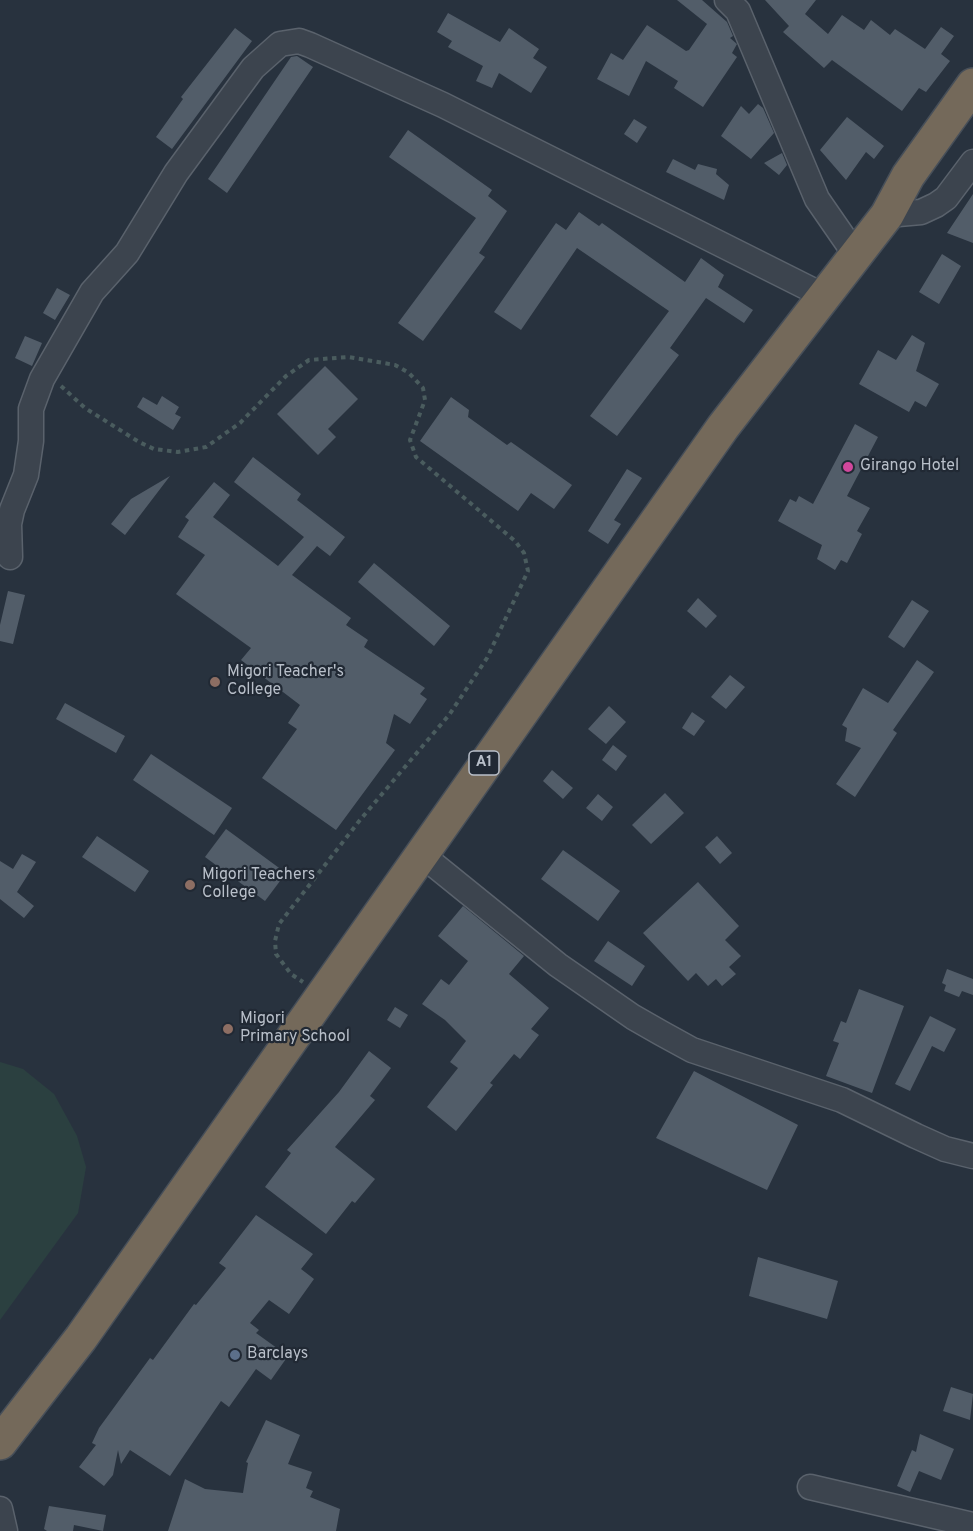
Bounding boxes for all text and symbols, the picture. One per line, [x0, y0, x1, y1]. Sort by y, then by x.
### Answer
place label: Girango Hotel [860, 457, 959, 477]
marker: Girango Hotel [841, 460, 855, 474]
place label: Migori Teacher's College [227, 663, 344, 701]
marker: Migori Teacher's College [208, 675, 222, 689]
road number: A1 [469, 751, 499, 775]
place label: Migori Teachers College [202, 866, 315, 904]
marker: Migori Teachers College [183, 878, 197, 892]
place label: Migori Primary School [240, 1010, 350, 1048]
marker: Migori Primary School [221, 1022, 235, 1036]
place label: Barclays [247, 1345, 308, 1365]
marker: Barclays [228, 1348, 242, 1362]

